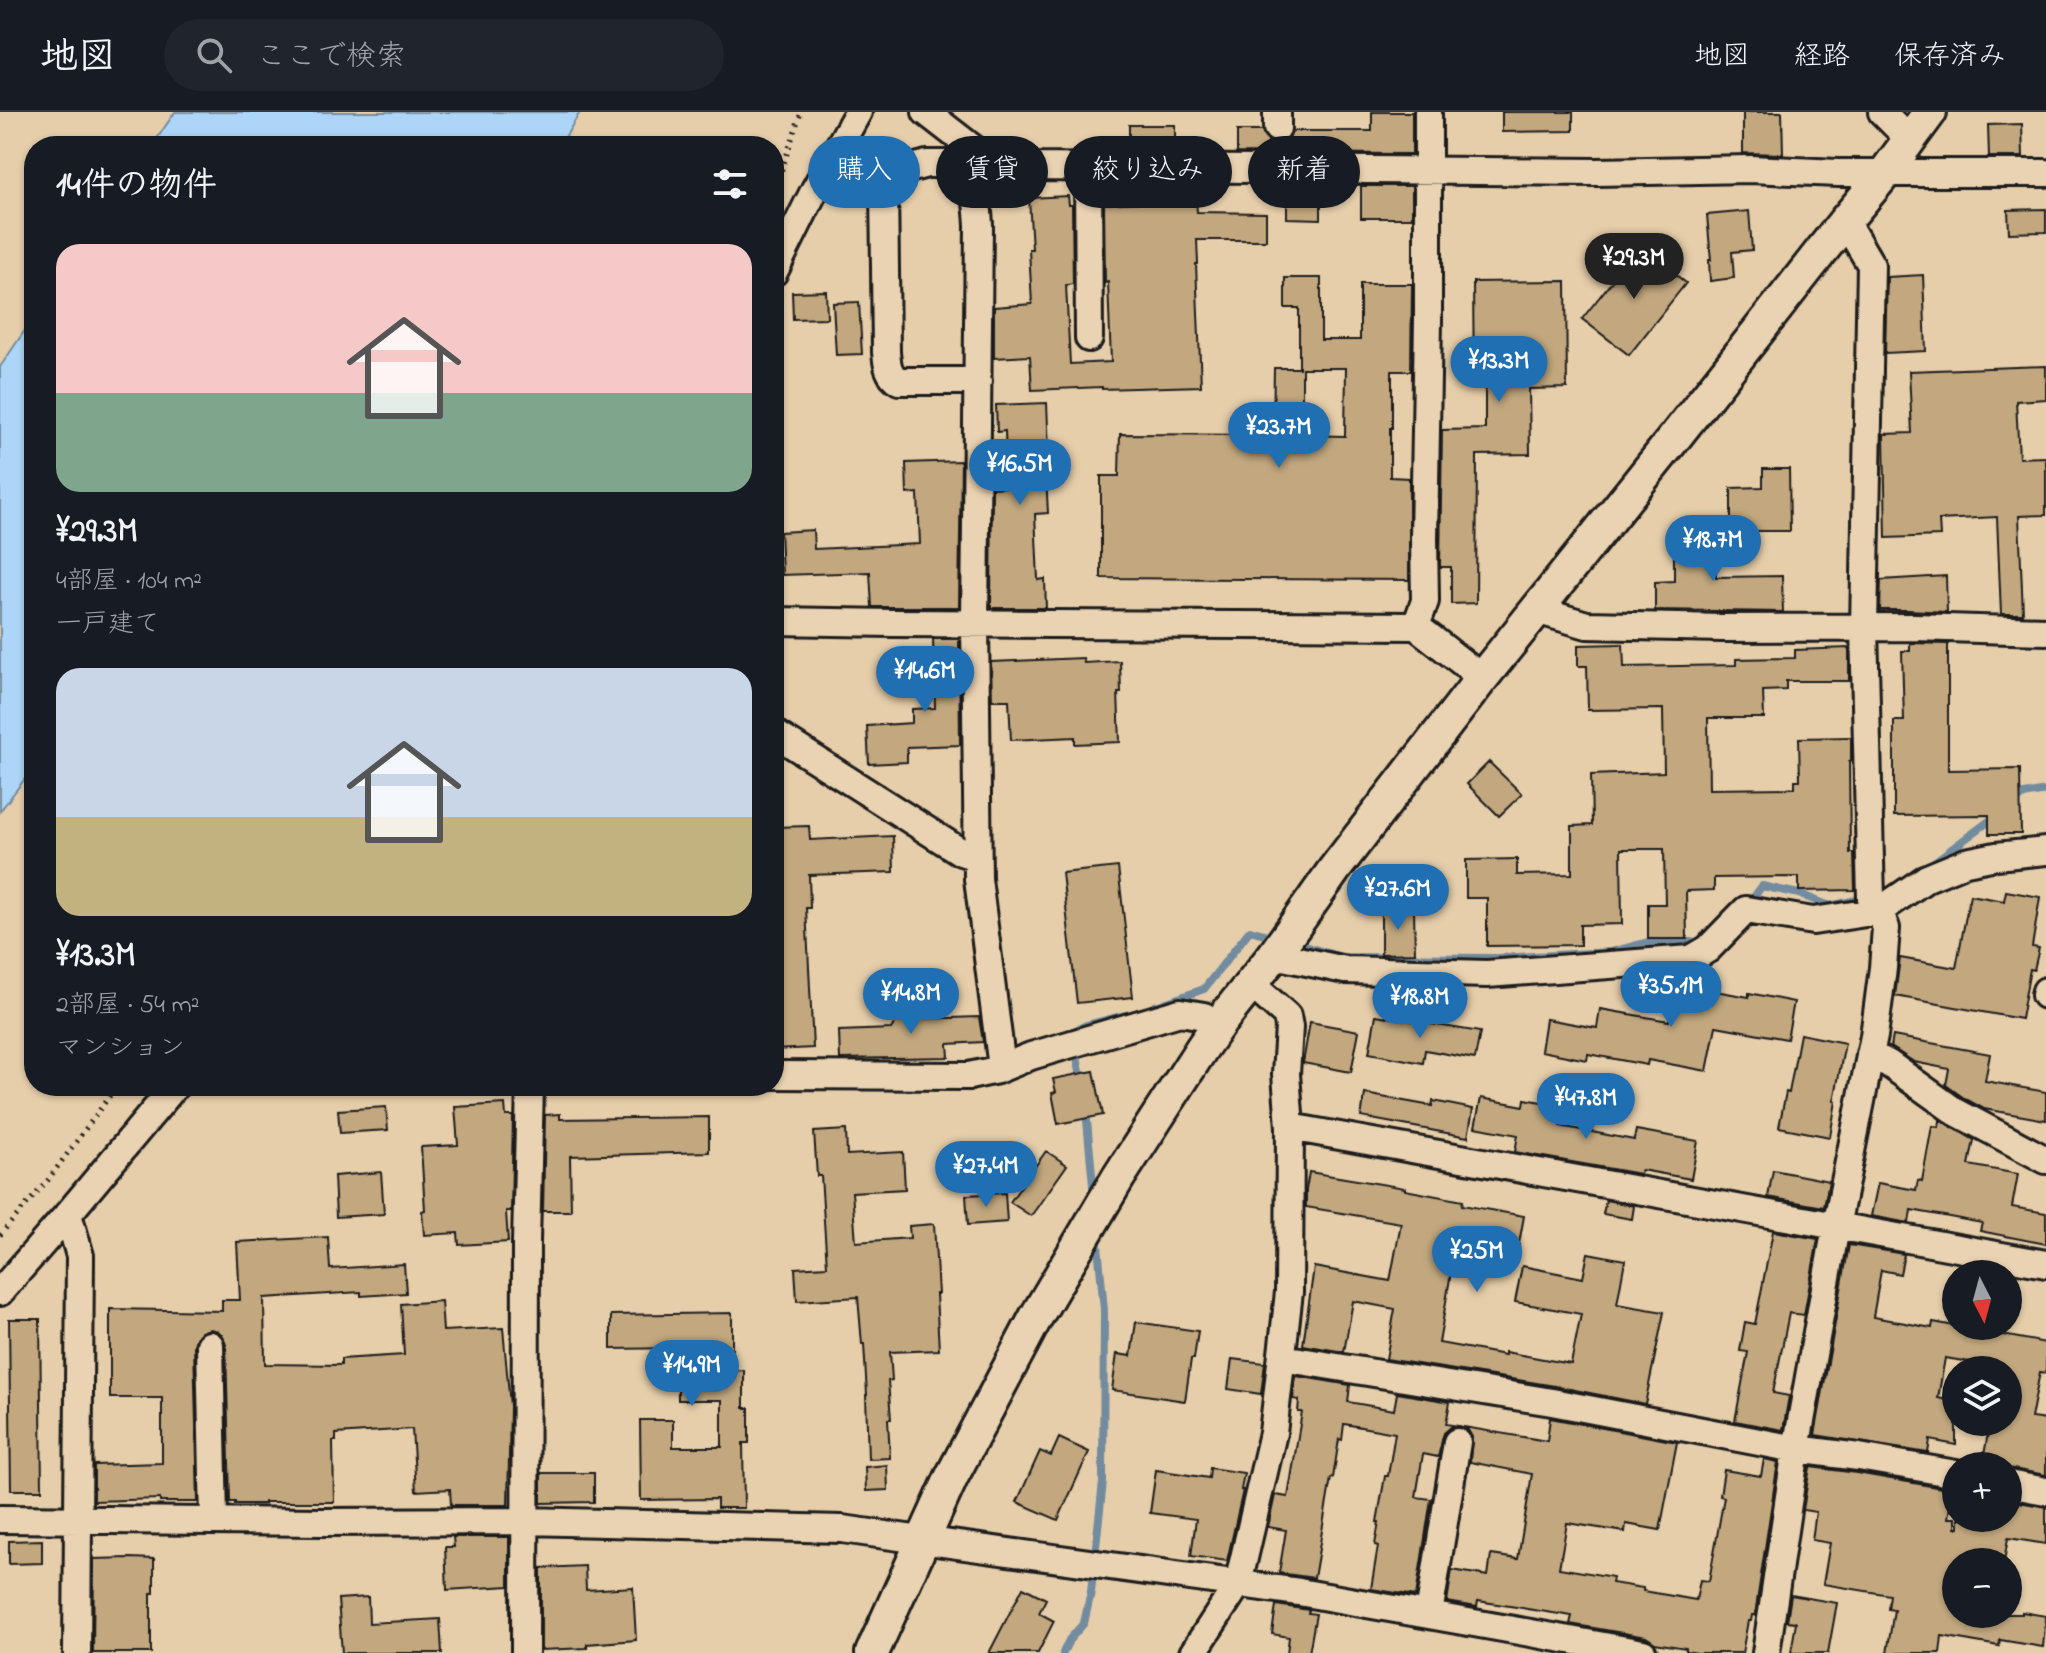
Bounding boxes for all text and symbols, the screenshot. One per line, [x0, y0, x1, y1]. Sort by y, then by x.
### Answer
search box [164, 19, 724, 91]
text: 地図 [40, 31, 116, 87]
icon: search [192, 33, 236, 77]
text: ここで検索 [256, 36, 406, 80]
text: 地図 [1694, 37, 1750, 78]
text: 経路 [1794, 37, 1850, 78]
text: 保存済み [1894, 37, 2006, 78]
chip: 購入 [808, 136, 920, 208]
chip: 賃貸 [936, 136, 1048, 208]
chip: 絞り込み [1064, 136, 1232, 208]
chip: 新着 [1248, 136, 1360, 208]
text: 14件の物件 [56, 162, 217, 212]
icon: filters [708, 162, 752, 206]
pin: ¥29.3M [1569, 233, 1699, 301]
text: ¥29.3M [1603, 240, 1665, 278]
icon: home [332, 296, 476, 440]
pin: ¥13.3M [1434, 336, 1564, 404]
text: ¥13.3M [1469, 343, 1529, 381]
pin: ¥23.7M [1214, 402, 1344, 470]
text: ¥23.7M [1246, 409, 1312, 447]
pin: ¥16.5M [955, 439, 1085, 507]
text: ¥16.5M [987, 446, 1053, 484]
text: ¥29.3M [56, 508, 138, 558]
pin: ¥18.7M [1648, 515, 1778, 583]
text: ¥18.7M [1683, 522, 1743, 560]
text: 4部屋 · 104 m² [56, 563, 202, 601]
text: 一戸建て [56, 606, 160, 644]
pin: ¥14.6M [860, 646, 990, 714]
text: ¥14.6M [894, 653, 956, 691]
icon: home [332, 720, 476, 864]
pin: ¥27.6M [1333, 864, 1463, 932]
text: ¥27.6M [1365, 871, 1431, 909]
text: ¥13.3M [56, 932, 136, 982]
pin: ¥35.1M [1606, 961, 1736, 1029]
pin: ¥14.8M [846, 968, 976, 1036]
text: ¥35.1M [1638, 968, 1704, 1006]
pin: ¥18.8M [1355, 972, 1485, 1040]
text: ¥14.8M [881, 975, 941, 1013]
text: ¥18.8M [1391, 979, 1450, 1017]
text: 2部屋 · 54 m² [56, 987, 199, 1025]
text: マンション [56, 1030, 185, 1068]
pin: ¥47.8M [1521, 1073, 1651, 1141]
text: ¥47.8M [1555, 1080, 1617, 1118]
pin: ¥27.4M [921, 1141, 1051, 1209]
text: ¥27.4M [953, 1148, 1019, 1186]
pin: ¥25M [1430, 1226, 1524, 1294]
text: ¥25M [1450, 1233, 1504, 1271]
north arrow [1942, 1260, 2022, 1340]
map controls [1942, 1260, 2022, 1628]
pin: ¥14.9M [627, 1340, 757, 1408]
text: ¥14.9M [663, 1347, 721, 1385]
button: layers [1942, 1356, 2022, 1436]
button: + [1942, 1452, 2022, 1532]
button: − [1942, 1548, 2022, 1628]

